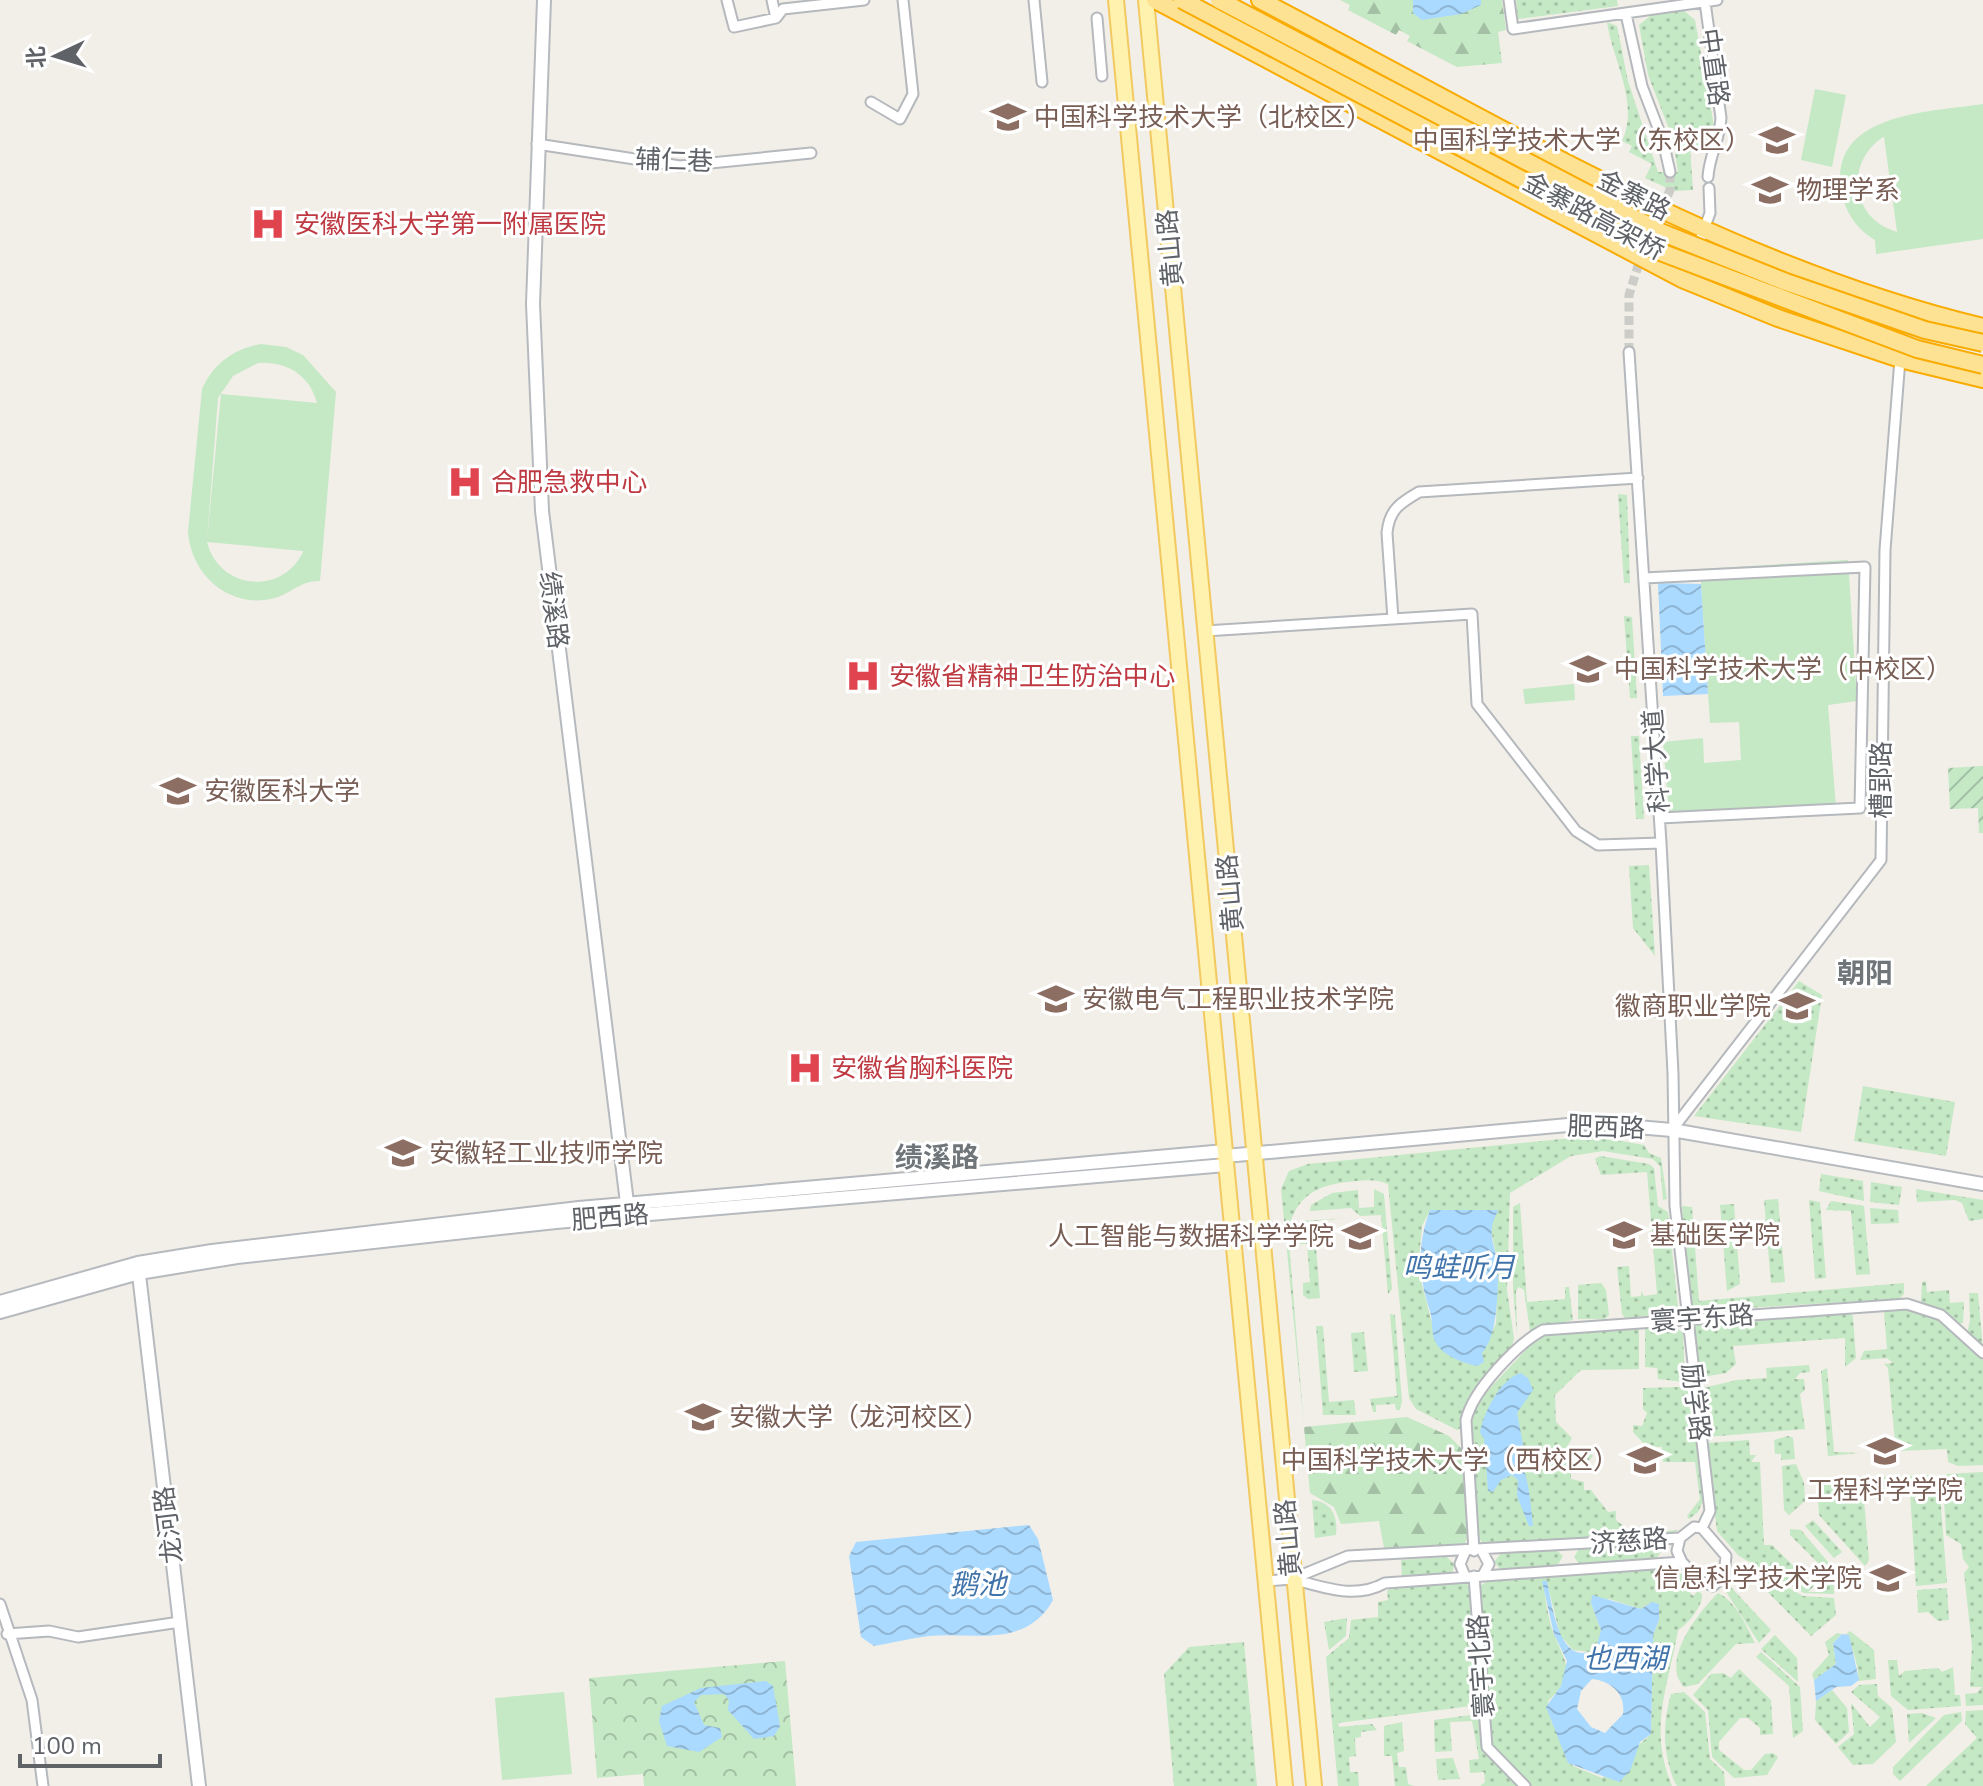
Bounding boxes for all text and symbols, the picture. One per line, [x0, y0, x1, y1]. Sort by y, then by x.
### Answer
north arrow [16, 16, 96, 96]
street label: 中直路 [1691, 26, 1736, 108]
text: 北 [21, 45, 53, 69]
school or university icon: 中国科学技术大学（北校区） [989, 98, 1027, 136]
place label: 中国科学技术大学（北校区） [1034, 100, 1372, 135]
school or university icon: 中国科学技术大学（东校区） [1758, 121, 1796, 159]
place label: 中国科学技术大学（东校区） [1413, 123, 1751, 158]
street label: 辅仁巷 [634, 142, 714, 179]
street label: 金寨路 [1591, 162, 1676, 229]
street label: 金寨路高架桥 [1517, 164, 1671, 269]
school or university icon: 物理学系 [1751, 171, 1789, 209]
place label: 物理学系 [1796, 173, 1900, 208]
hospital icon: 安徽医科大学第一附属医院 [249, 205, 287, 243]
place label: 安徽医科大学第一附属医院 [294, 207, 606, 242]
street label: 黄山路 [1150, 208, 1191, 288]
hospital icon: 合肥急救中心 [446, 463, 484, 501]
place label: 合肥急救中心 [491, 465, 647, 500]
street label: 绩溪路 [531, 569, 576, 651]
school or university icon: 中国科学技术大学（中校区） [1569, 650, 1607, 688]
place label: 中国科学技术大学（中校区） [1614, 652, 1952, 687]
hospital icon: 安徽省精神卫生防治中心 [844, 657, 882, 695]
place label: 安徽省精神卫生防治中心 [889, 659, 1175, 694]
street label: 科学大道 [1635, 708, 1678, 814]
street label: 槽郢路 [1864, 741, 1899, 819]
school or university icon: 安徽医科大学 [159, 772, 197, 810]
place label: 安徽医科大学 [204, 774, 360, 809]
street label: 黄山路 [1210, 853, 1251, 933]
district label: 朝阳 [1837, 955, 1893, 993]
school or university icon: 安徽电气工程职业技术学院 [1037, 980, 1075, 1018]
place label: 安徽电气工程职业技术学院 [1082, 982, 1394, 1017]
school or university icon: 徽商职业学院 [1778, 987, 1816, 1025]
place label: 徽商职业学院 [1615, 989, 1771, 1024]
hospital icon: 安徽省胸科医院 [786, 1049, 824, 1087]
place label: 安徽省胸科医院 [831, 1051, 1013, 1086]
street label: 肥西路 [1566, 1109, 1646, 1146]
school or university icon: 安徽轻工业技师学院 [384, 1134, 422, 1172]
place label: 安徽轻工业技师学院 [429, 1136, 663, 1171]
district label: 绩溪路 [895, 1139, 979, 1177]
street label: 肥西路 [570, 1197, 650, 1238]
school or university icon: 基础医学院 [1605, 1216, 1643, 1254]
school or university icon: 人工智能与数据科学学院 [1341, 1217, 1379, 1255]
place label: 基础医学院 [1650, 1218, 1780, 1253]
place label: 人工智能与数据科学学院 [1048, 1219, 1334, 1254]
water label: 鸣蛙听月 [1403, 1249, 1516, 1287]
street label: 寰宇东路 [1649, 1297, 1755, 1340]
street label: 励学路 [1673, 1361, 1718, 1443]
school or university icon: 安徽大学（龙河校区） [684, 1398, 722, 1436]
place label: 安徽大学（龙河校区） [729, 1400, 989, 1435]
school or university icon: 工程科学学院 [1866, 1432, 1904, 1470]
school or university icon: 中国科学技术大学（西校区） [1626, 1441, 1664, 1479]
place label: 中国科学技术大学（西校区） [1281, 1443, 1619, 1478]
place label: 工程科学学院 [1807, 1473, 1963, 1508]
street label: 龙河路 [146, 1484, 191, 1566]
street label: 黄山路 [1268, 1498, 1309, 1578]
street label: 济慈路 [1589, 1521, 1669, 1562]
school or university icon: 信息科学技术学院 [1869, 1559, 1907, 1597]
place label: 信息科学技术学院 [1654, 1561, 1862, 1596]
water label: 鹅池 [950, 1566, 1009, 1604]
street label: 寰宇北路 [1460, 1613, 1503, 1719]
water label: 也西湖 [1583, 1640, 1671, 1678]
scale bar [20, 1718, 160, 1768]
text: 100 m [32, 1730, 102, 1762]

